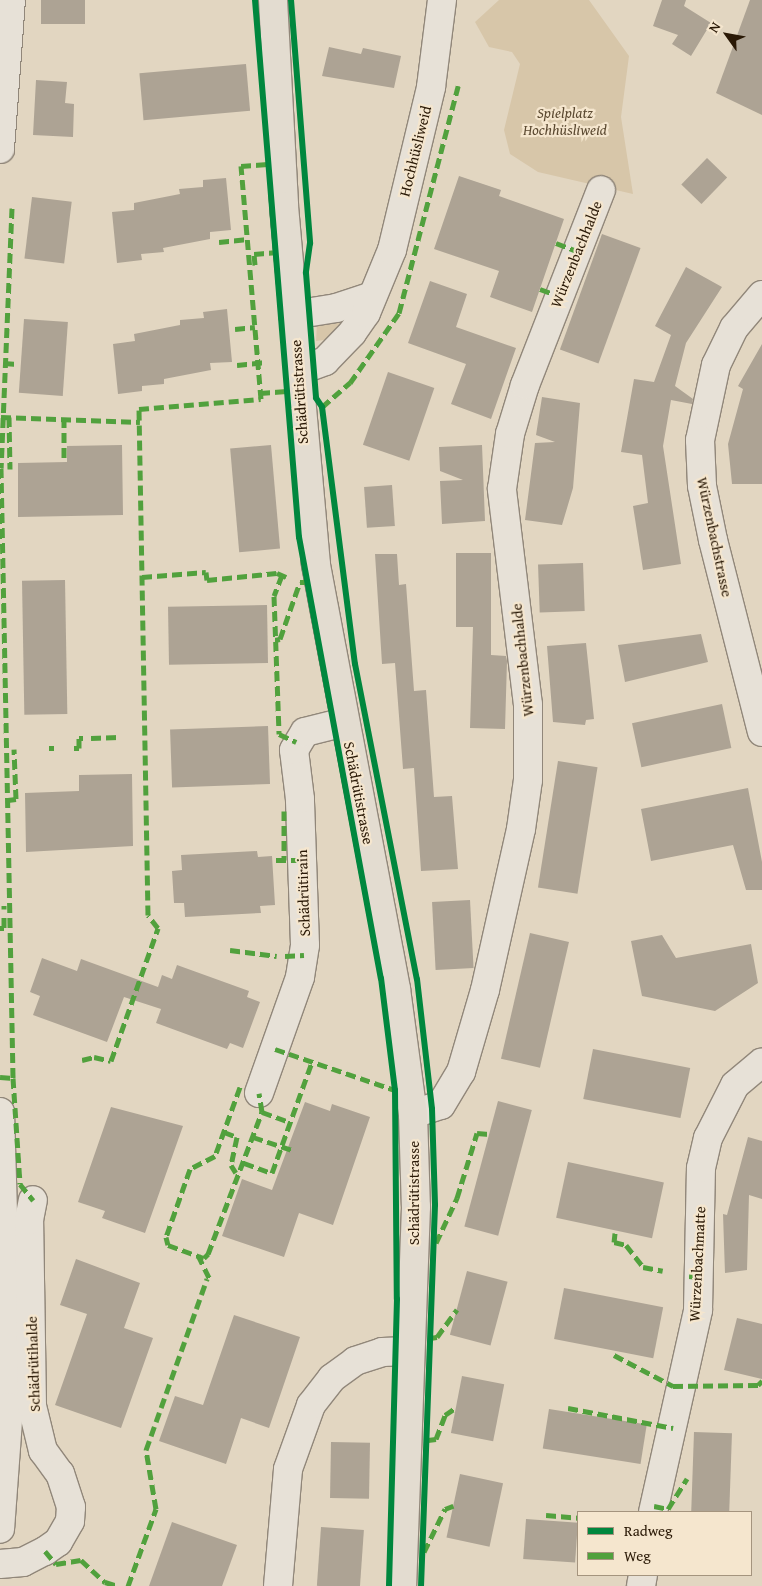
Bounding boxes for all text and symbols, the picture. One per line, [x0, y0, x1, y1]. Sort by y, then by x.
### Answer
north arrow [702, 10, 752, 60]
text: N [703, 18, 725, 36]
park label: Spielplatz Hochhüsliweid [523, 103, 607, 138]
street label: Hochhüsliweid [395, 104, 435, 198]
street label: Würzenbachhalde [546, 198, 606, 310]
street label: Schädrütistrasse [286, 339, 312, 445]
street label: Würzenbachstrasse [694, 475, 736, 599]
street label: Würzenbachhalde [507, 603, 537, 717]
street label: Schädrütistrasse [340, 740, 378, 846]
street label: Schädrütirain [292, 849, 314, 937]
street label: Schädrütistrasse [405, 1141, 423, 1245]
street label: Würzenbachmatte [685, 1206, 709, 1322]
street label: Schädrütihalde [22, 1316, 44, 1412]
legend [577, 1511, 752, 1576]
text: Radweg [624, 1520, 673, 1541]
text: Weg [624, 1545, 651, 1566]

